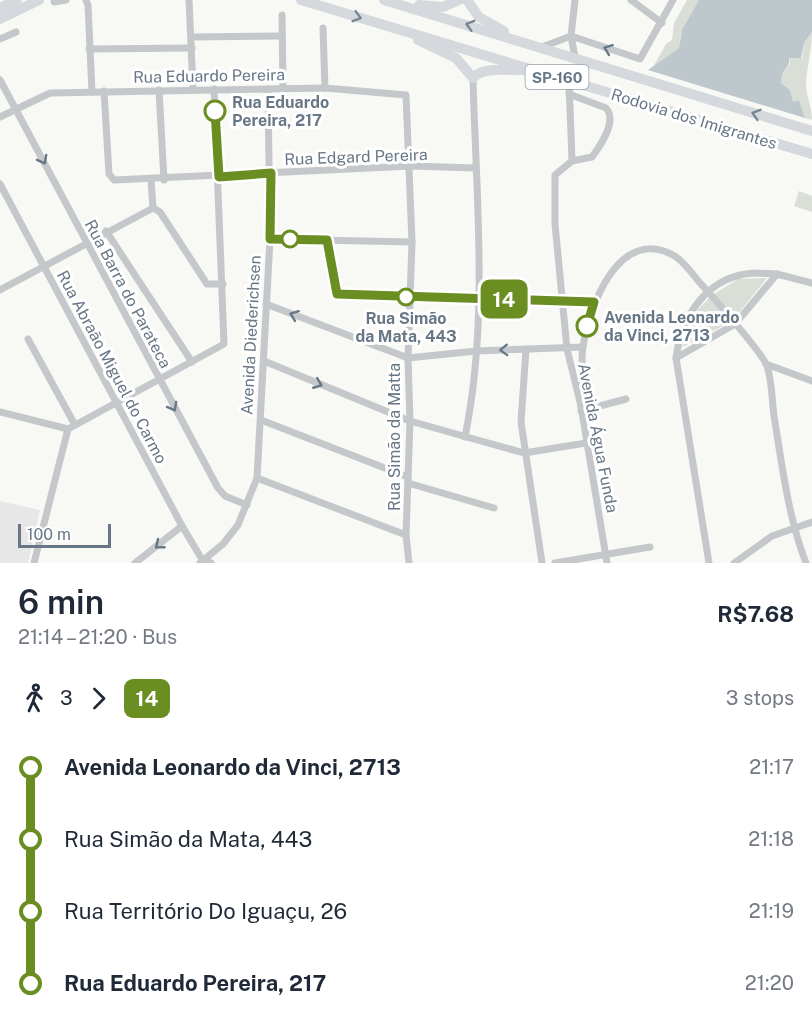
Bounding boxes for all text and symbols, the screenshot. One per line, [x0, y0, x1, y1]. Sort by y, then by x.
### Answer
one-way arrow [351, 10, 362, 22]
one-way arrow [465, 20, 475, 32]
one-way arrow [603, 43, 614, 56]
street label: Rua Eduardo Pereira [133, 65, 285, 87]
road number: SP-160 [526, 65, 588, 89]
street label: Rodovia dos Imigrantes [609, 85, 779, 153]
place label: Rua Eduardo Pereira, 217 [232, 93, 329, 130]
marker: Rua Eduardo Pereira, 217 [204, 100, 226, 122]
one-way arrow [751, 109, 762, 121]
street label: Rua Edgard Pereira [284, 145, 428, 169]
one-way arrow [36, 154, 47, 164]
street label: Rua Barra do Parateca [81, 217, 175, 371]
unlabelled marker [281, 230, 299, 248]
street label: Avenida Diederichsen [237, 255, 265, 415]
street label: Rua Abraão Miguel do Carmo [53, 267, 171, 467]
line badge: 14 [477, 280, 531, 318]
text: 14 [493, 287, 515, 312]
marker: Rua Simão da Mata, 443 [397, 288, 415, 306]
place label: Avenida Leonardo da Vinci, 2713 [604, 308, 740, 345]
one-way arrow [289, 309, 300, 322]
place label: Rua Simão da Mata, 443 [355, 309, 457, 346]
marker: Avenida Leonardo da Vinci, 2713 [576, 315, 598, 337]
one-way arrow [499, 344, 508, 356]
street label: Avenida Água Funda [574, 361, 623, 514]
street label: Rua Simão da Matta [385, 363, 404, 511]
one-way arrow [311, 377, 322, 389]
one-way arrow [166, 400, 177, 411]
scale bar [18, 521, 111, 548]
text: 100 m [27, 525, 71, 544]
one-way arrow [154, 537, 165, 548]
text: 6 min [18, 583, 104, 621]
text: R$7.68 [717, 601, 794, 627]
text: 21:14 – 21:20 · Bus [18, 625, 177, 649]
icon: walk [18, 682, 51, 715]
icon: forward [82, 682, 115, 715]
text: 3 [60, 686, 73, 710]
text: 14 [136, 686, 158, 711]
text: 3 stops [726, 686, 794, 710]
text: Avenida Leonardo da Vinci, 2713 [64, 754, 401, 780]
text: 21:17 [749, 755, 794, 779]
text: Rua Simão da Mata, 443 [64, 826, 312, 852]
text: 21:18 [748, 827, 794, 851]
text: Rua Território Do Iguaçu, 26 [64, 898, 347, 924]
text: 21:19 [749, 899, 794, 923]
text: Rua Eduardo Pereira, 217 [64, 970, 326, 996]
text: 21:20 [745, 971, 794, 995]

